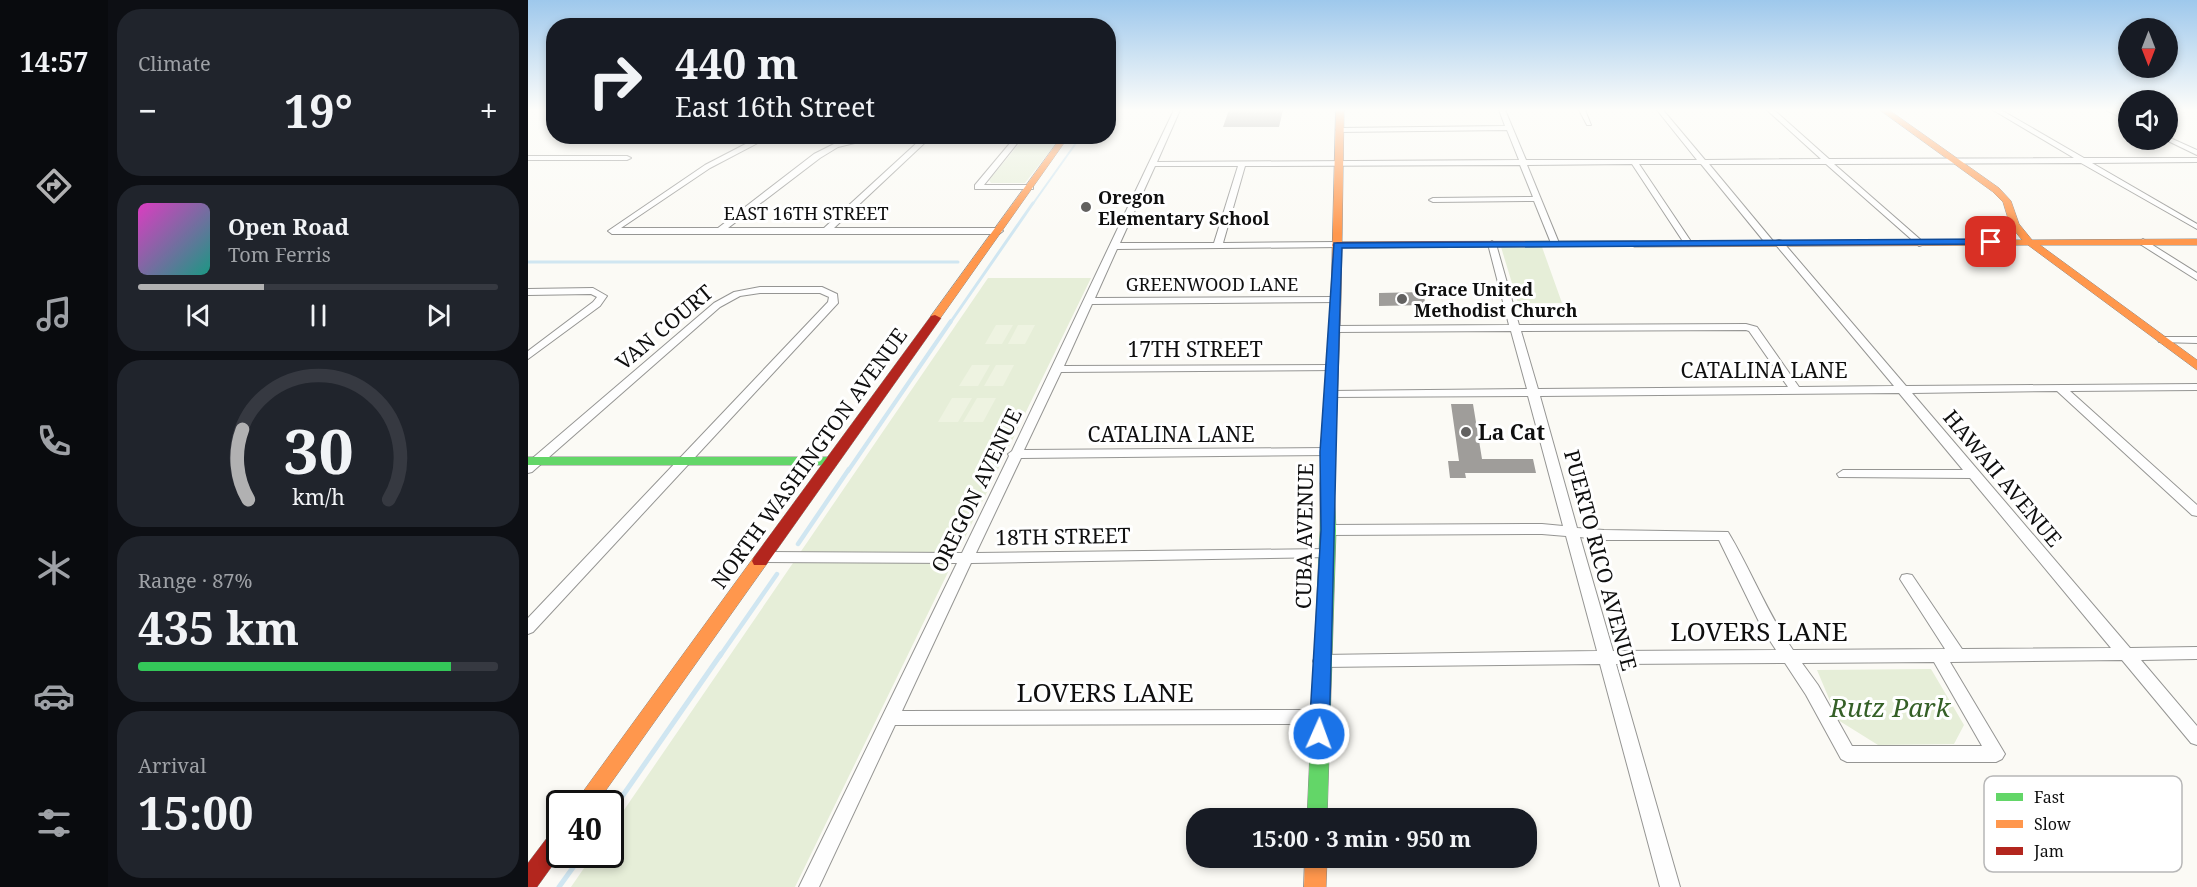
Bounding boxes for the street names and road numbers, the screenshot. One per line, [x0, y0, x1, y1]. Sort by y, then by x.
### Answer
street label: EAST 16TH STREET [724, 201, 888, 225]
street label: GREENWOOD LANE [1126, 272, 1298, 296]
street label: VAN COURT [610, 278, 719, 376]
street label: NORTH WASHINGTON AVENUE [705, 322, 913, 594]
street label: 17TH STREET [1127, 335, 1263, 363]
street label: CATALINA LANE [1681, 356, 1847, 384]
street label: OREGON AVENUE [924, 403, 1028, 577]
street label: HAWAII AVENUE [1937, 404, 2069, 552]
street label: CATALINA LANE [1088, 420, 1254, 448]
street label: PUERTO RICO AVENUE [1558, 446, 1644, 674]
street label: CUBA AVENUE [1289, 463, 1319, 609]
street label: 18TH STREET [995, 521, 1131, 551]
street label: LOVERS LANE [1670, 613, 1848, 649]
street label: LOVERS LANE [1016, 674, 1194, 710]

